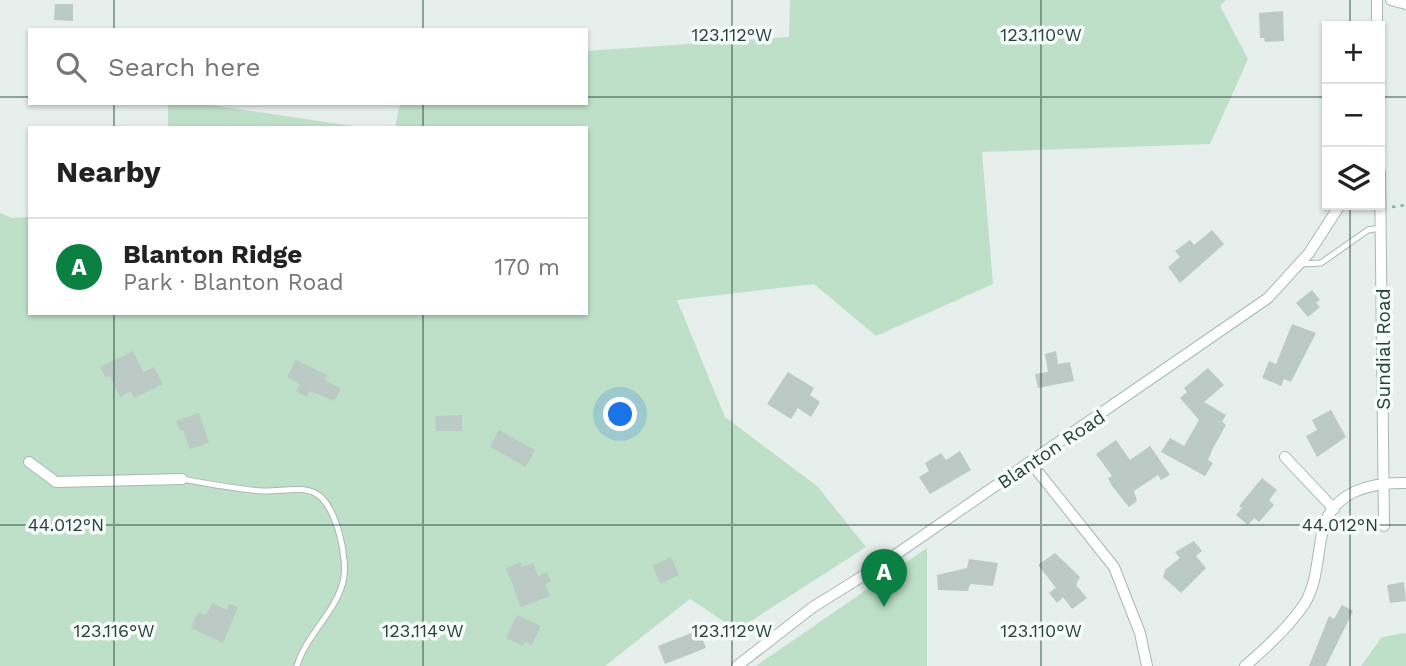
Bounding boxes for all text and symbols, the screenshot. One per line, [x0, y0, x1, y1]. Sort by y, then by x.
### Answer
map controls [1322, 21, 1385, 210]
button: + [1322, 21, 1385, 84]
text: 123.112°W [692, 24, 772, 45]
text: 123.110°W [1000, 24, 1082, 45]
search box [28, 28, 588, 105]
icon: search [52, 48, 90, 86]
text: Search here [108, 52, 260, 82]
button: − [1322, 84, 1385, 147]
button: layers [1322, 147, 1385, 210]
text: Nearby [56, 154, 161, 189]
text: Blanton Ridge [123, 239, 302, 269]
text: A [71, 254, 87, 281]
text: 170 m [495, 254, 560, 281]
text: Park · Blanton Road [123, 269, 344, 296]
street label: Sundial Road [1372, 288, 1395, 410]
your location [603, 397, 637, 431]
street label: Blanton Road [993, 405, 1109, 494]
text: 44.012°N [28, 514, 104, 535]
text: 44.012°N [1302, 514, 1378, 535]
pin: A [861, 549, 907, 607]
text: 123.116°W [73, 620, 155, 641]
text: 123.114°W [382, 620, 464, 641]
text: 123.112°W [692, 620, 772, 641]
text: 123.110°W [1000, 620, 1082, 641]

